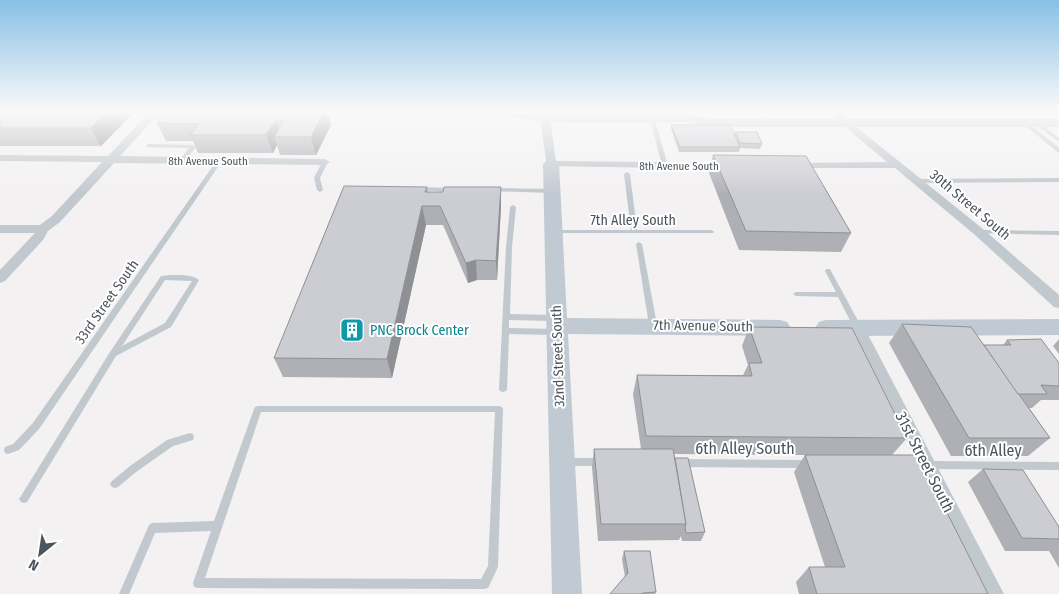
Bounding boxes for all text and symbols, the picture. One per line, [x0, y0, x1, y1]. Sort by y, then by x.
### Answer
street label: 8th Avenue South [168, 155, 248, 168]
street label: 8th Avenue South [639, 160, 719, 173]
street label: 30th Street South [926, 166, 1014, 244]
street label: 7th Alley South [590, 212, 676, 229]
street label: 33rd Street South [72, 256, 142, 348]
street label: 32nd Street South [548, 305, 568, 407]
building icon: PNC Brock Center [339, 317, 365, 343]
street label: 7th Avenue South [653, 317, 753, 335]
place label: PNC Brock Center [370, 322, 469, 339]
street label: 31st Street South [891, 409, 959, 515]
street label: 6th Alley South [695, 439, 795, 458]
street label: 6th Alley [964, 441, 1022, 460]
north arrow [15, 529, 65, 579]
text: N [26, 555, 42, 574]

